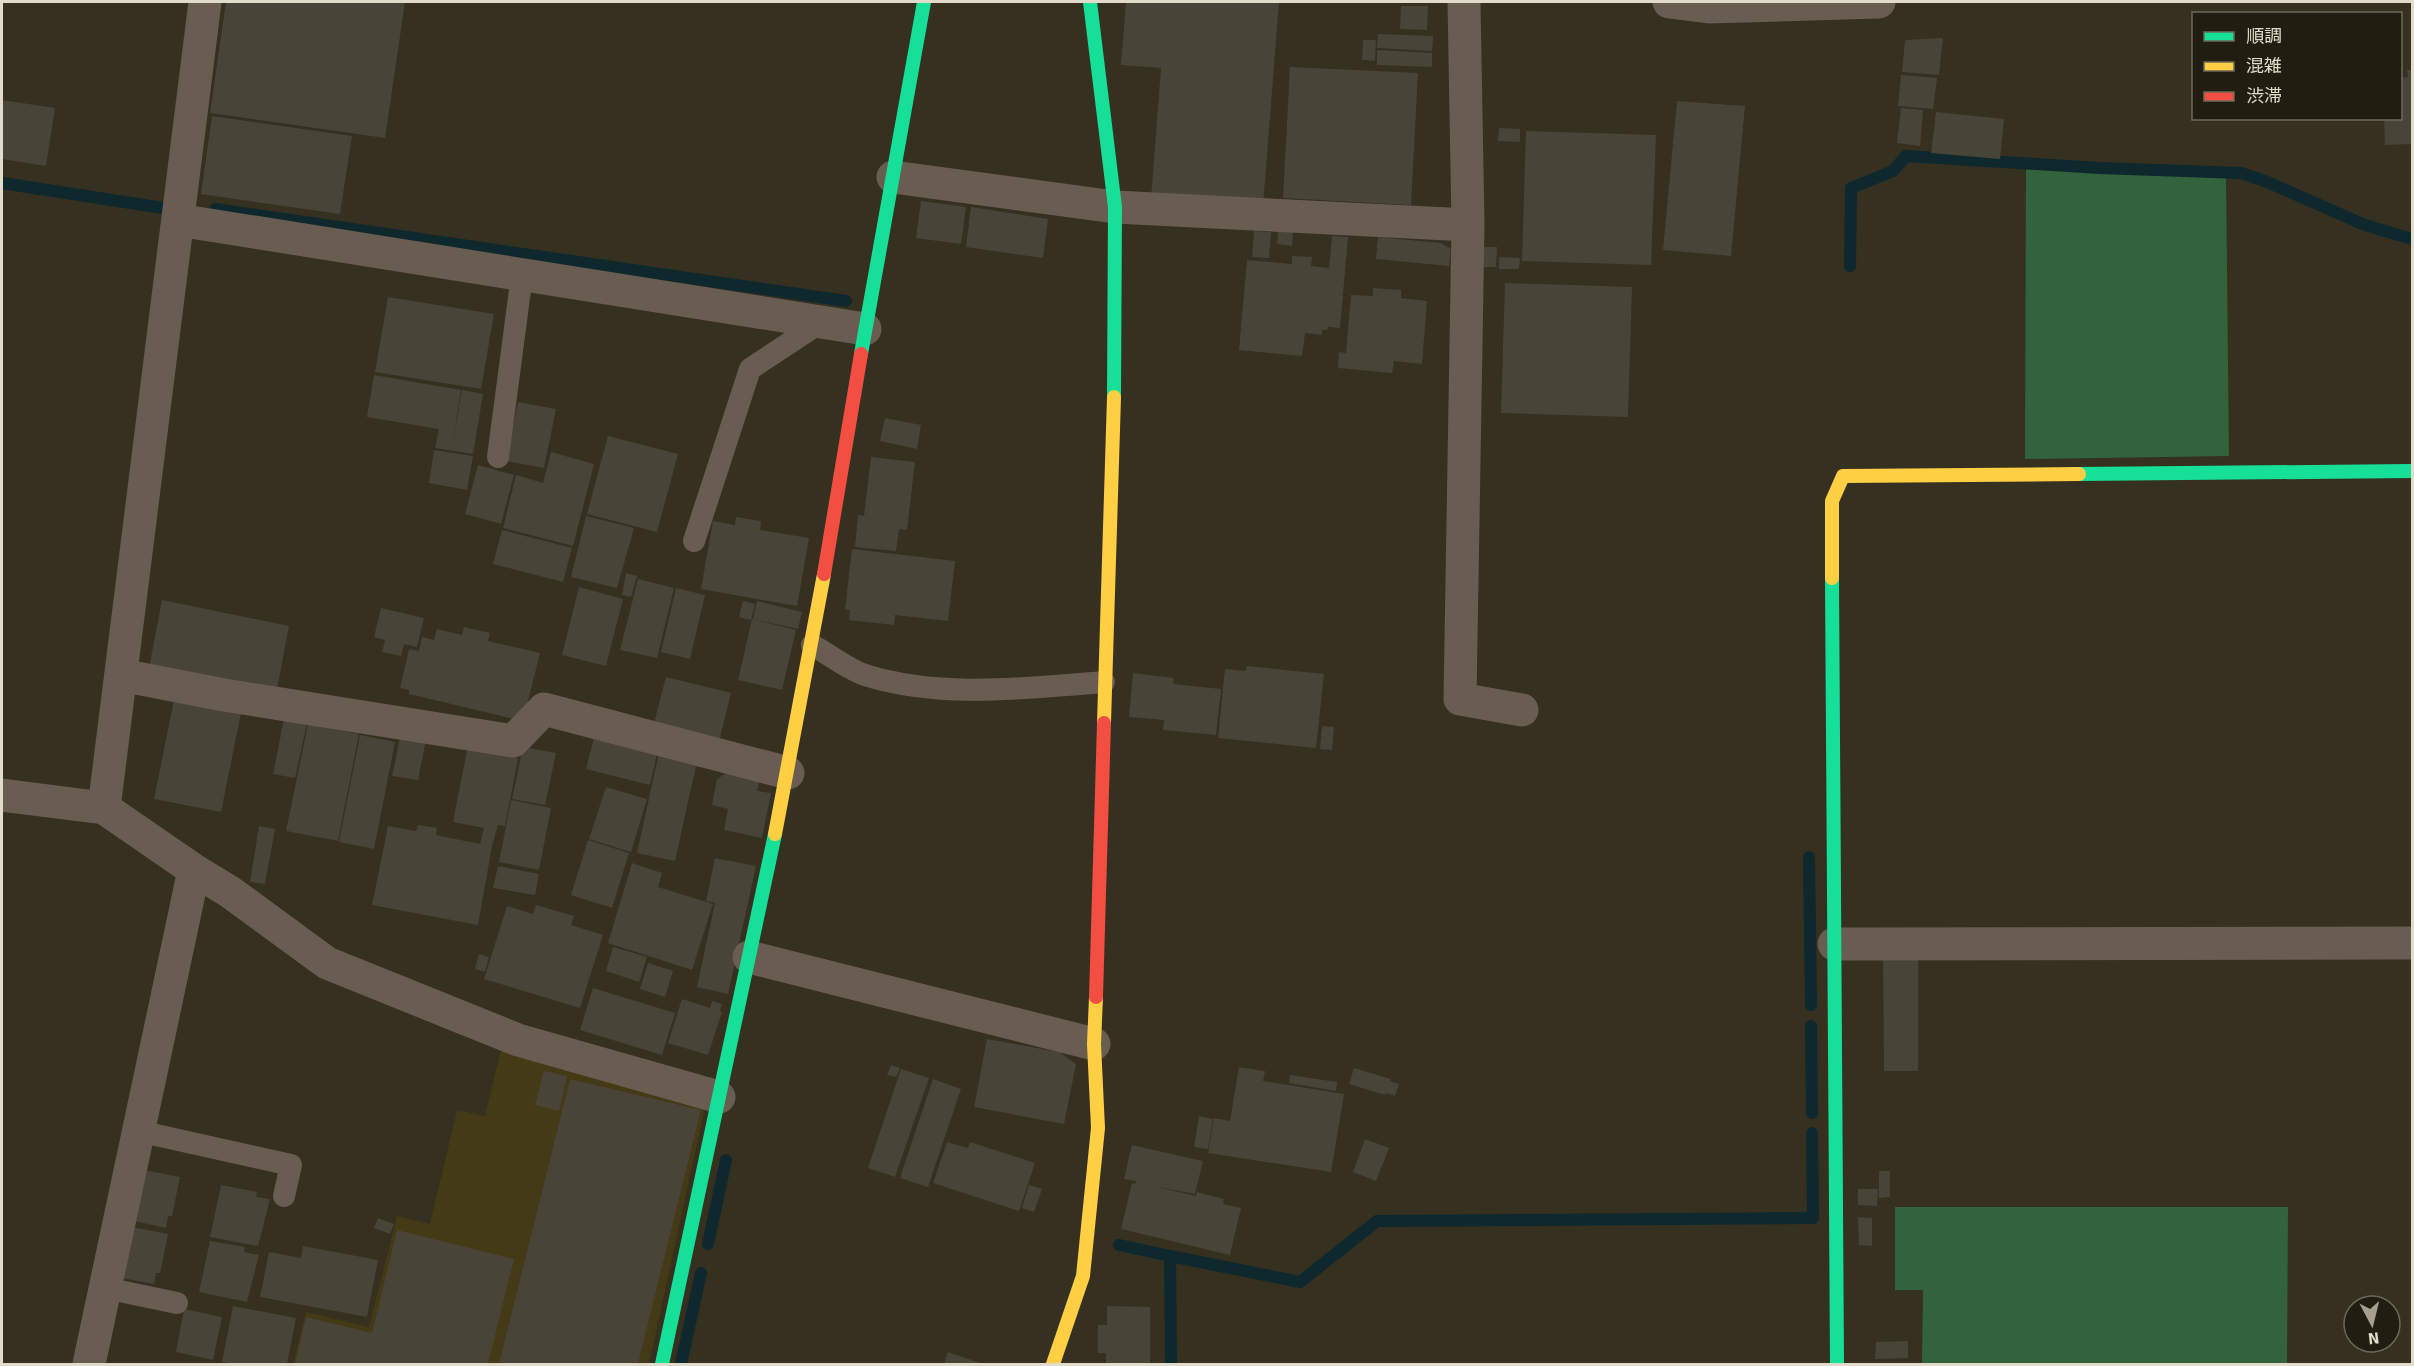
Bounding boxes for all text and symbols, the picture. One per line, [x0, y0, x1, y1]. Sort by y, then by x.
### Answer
legend [2192, 12, 2402, 120]
text: 順調 [2246, 25, 2282, 47]
text: 混雑 [2246, 55, 2282, 77]
text: 渋滞 [2246, 85, 2282, 107]
north arrow [2342, 1294, 2402, 1354]
text: N [2367, 1327, 2380, 1348]

